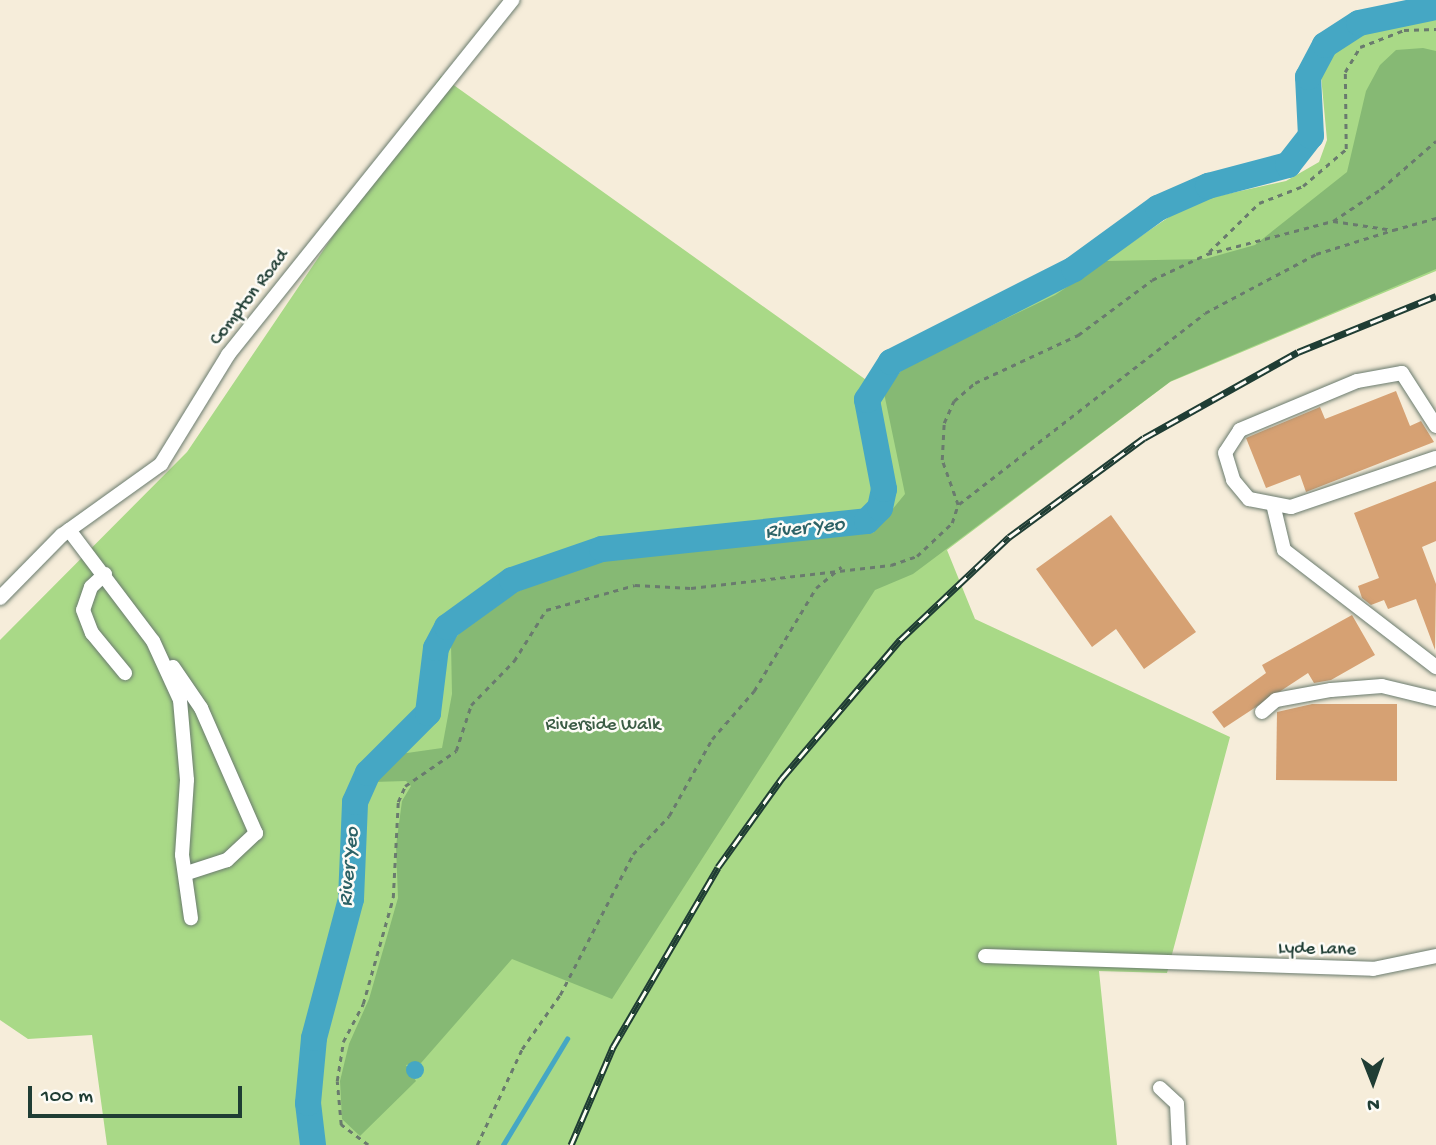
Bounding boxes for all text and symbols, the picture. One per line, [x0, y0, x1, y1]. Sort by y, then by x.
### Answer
street label: Compton Road [205, 245, 295, 351]
water label: River Yeo [764, 513, 846, 547]
park label: Riverside Walk [546, 715, 660, 737]
water label: River Yeo [335, 826, 367, 908]
street label: Lyde Lane [1278, 938, 1356, 962]
north arrow [1338, 1047, 1408, 1117]
scale bar [32, 1072, 245, 1116]
text: 100 m [41, 1085, 93, 1110]
text: N [1367, 1092, 1380, 1115]

